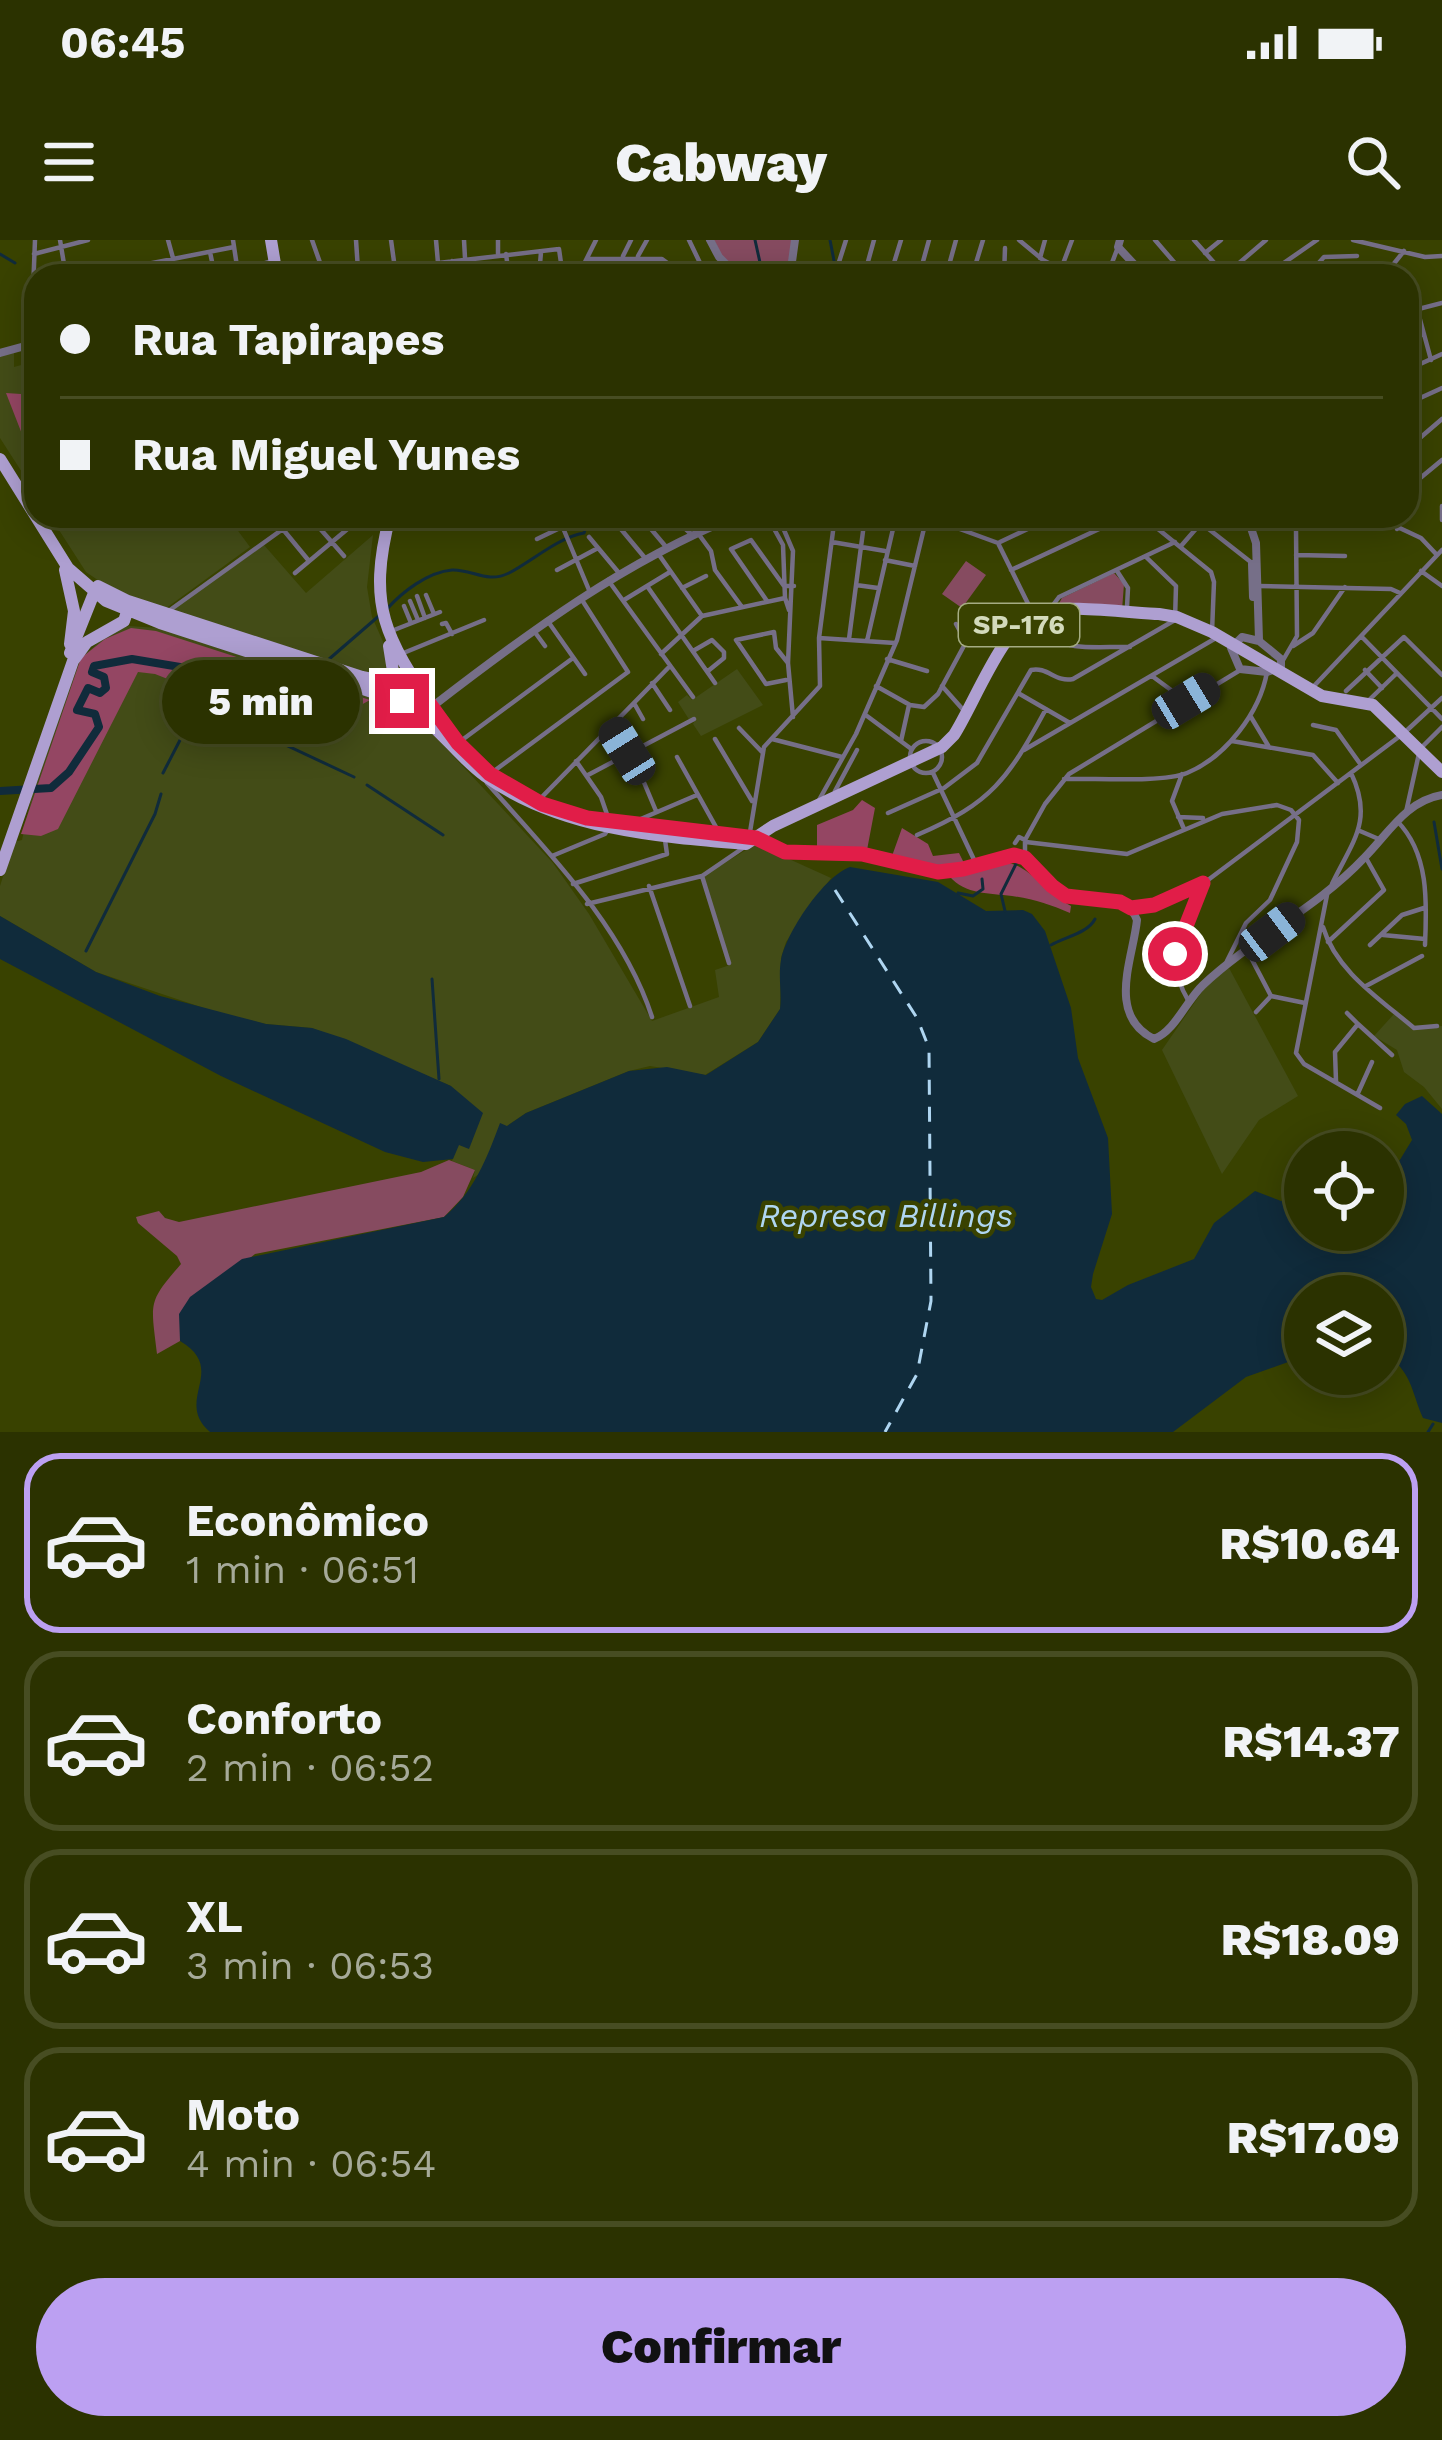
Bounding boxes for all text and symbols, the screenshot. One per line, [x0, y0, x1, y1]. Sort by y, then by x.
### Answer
text: 06:45 [60, 16, 186, 69]
icon: menu [36, 129, 102, 195]
icon: search [1340, 129, 1406, 195]
text: Cabway [615, 131, 827, 194]
text: Rua Tapirapes [132, 313, 445, 366]
text: Rua Miguel Yunes [132, 428, 520, 481]
road number: SP-176 [959, 604, 1079, 646]
callout: 5 min [162, 659, 360, 743]
car [1146, 667, 1226, 735]
route end [375, 674, 429, 728]
text: 5 min [208, 679, 314, 724]
car [593, 711, 661, 791]
car [1232, 896, 1312, 968]
route start [1148, 927, 1202, 981]
map controls [1284, 1131, 1404, 1395]
button: locate [1284, 1131, 1404, 1251]
water label: Represa Billings [759, 1196, 1013, 1235]
button: layers [1284, 1275, 1404, 1395]
icon: car [42, 1489, 150, 1597]
text: Econômico [186, 1494, 429, 1547]
text: R$10.64 [1219, 1517, 1400, 1570]
text: 1 min · 06:51 [186, 1547, 419, 1592]
icon: car [42, 1687, 150, 1795]
text: Conforto [186, 1692, 382, 1745]
text: R$14.37 [1222, 1715, 1400, 1768]
text: 2 min · 06:52 [186, 1745, 434, 1790]
icon: car [42, 1885, 150, 1993]
text: XL [186, 1890, 243, 1943]
text: R$18.09 [1221, 1913, 1400, 1966]
text: 3 min · 06:53 [186, 1943, 434, 1988]
icon: car [42, 2083, 150, 2191]
text: Moto [186, 2088, 300, 2141]
text: R$17.09 [1227, 2111, 1400, 2164]
text: 4 min · 06:54 [186, 2141, 436, 2186]
button: Confirmar [36, 2278, 1406, 2416]

